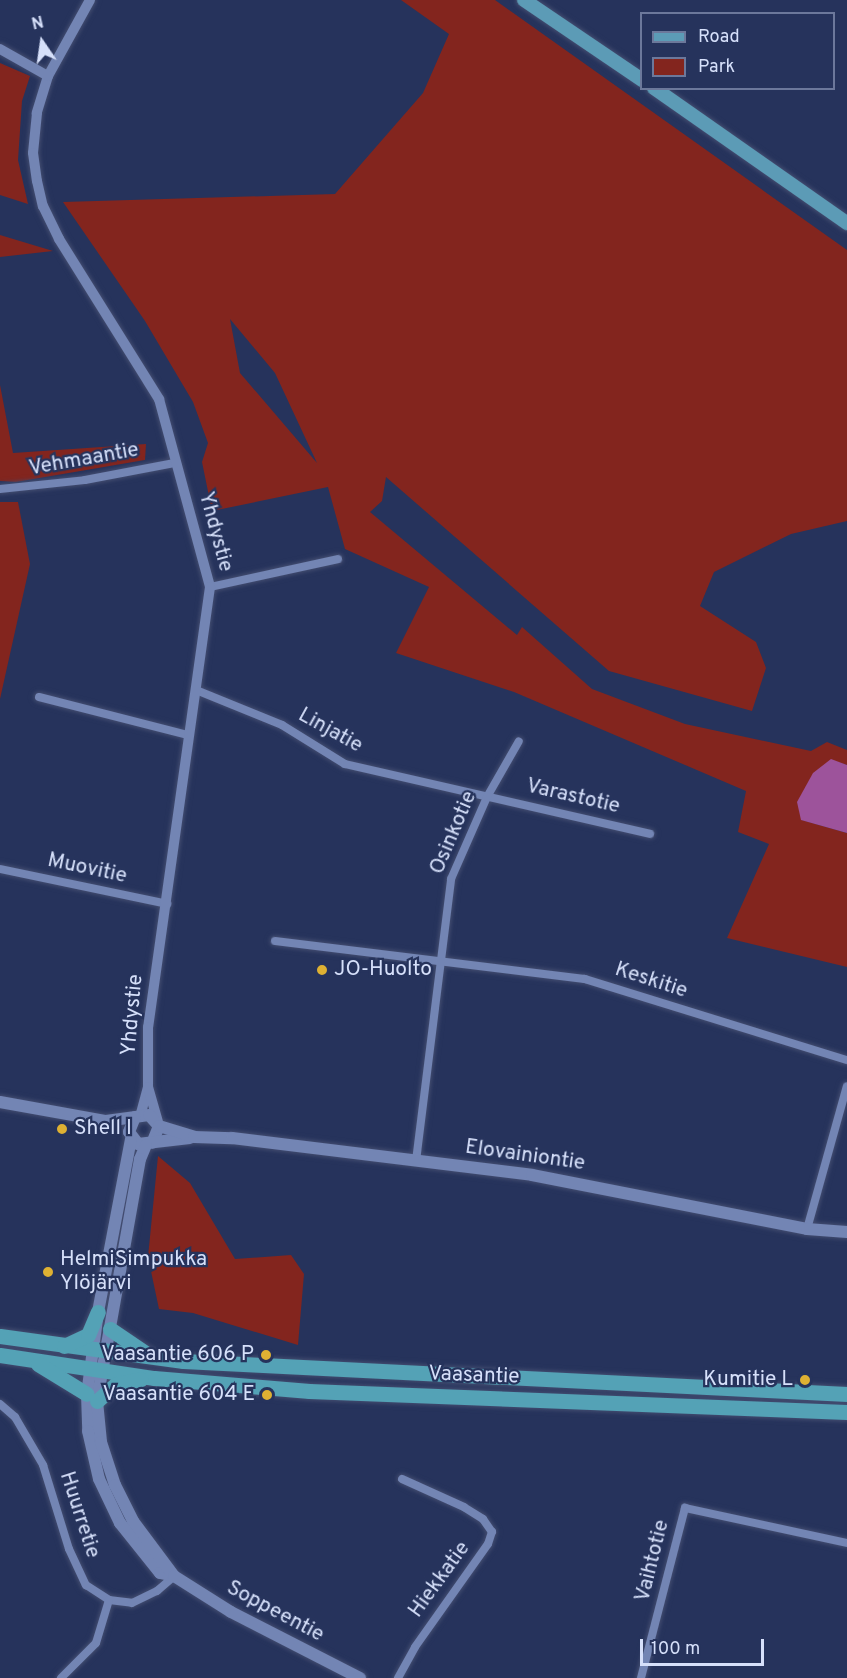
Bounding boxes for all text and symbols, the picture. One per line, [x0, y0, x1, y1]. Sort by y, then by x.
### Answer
north arrow [12, 12, 72, 72]
legend [640, 12, 835, 90]
text: N [30, 13, 46, 35]
text: Road [698, 26, 740, 49]
text: Park [698, 56, 735, 79]
street label: Vehmaantie [27, 438, 141, 482]
street label: Yhdystie [192, 489, 238, 575]
street label: Linjatie [293, 703, 367, 759]
street label: Varastotie [524, 774, 622, 820]
street label: Osinkotie [425, 788, 483, 878]
street label: Muovitie [45, 848, 129, 890]
place label: JO-Huolto [334, 957, 432, 983]
street label: Keskitie [611, 957, 691, 1005]
marker: JO-Huolto [315, 963, 329, 977]
street label: Yhdystie [117, 973, 149, 1057]
place label: Shell I [74, 1116, 132, 1142]
marker: Shell I [55, 1122, 69, 1136]
street label: Elovainiontie [463, 1135, 587, 1177]
place label: HelmiSimpukka Ylöjärvi [60, 1247, 207, 1297]
marker: HelmiSimpukka Ylöjärvi [41, 1265, 55, 1279]
place label: Vaasantie 606 P [101, 1342, 254, 1368]
marker: Vaasantie 606 P [259, 1348, 273, 1362]
street label: Vaasantie [428, 1362, 520, 1390]
place label: Kumitie L [703, 1367, 793, 1393]
marker: Kumitie L [798, 1373, 812, 1387]
place label: Vaasantie 604 E [102, 1382, 255, 1408]
marker: Vaasantie 604 E [260, 1388, 274, 1402]
street label: Huurretie [53, 1469, 105, 1561]
street label: Vaihtotie [631, 1517, 675, 1605]
street label: Hiekkatie [404, 1537, 476, 1623]
street label: Soppeentie [222, 1576, 328, 1648]
scale bar [643, 1627, 768, 1665]
text: 100 m [651, 1638, 700, 1661]

